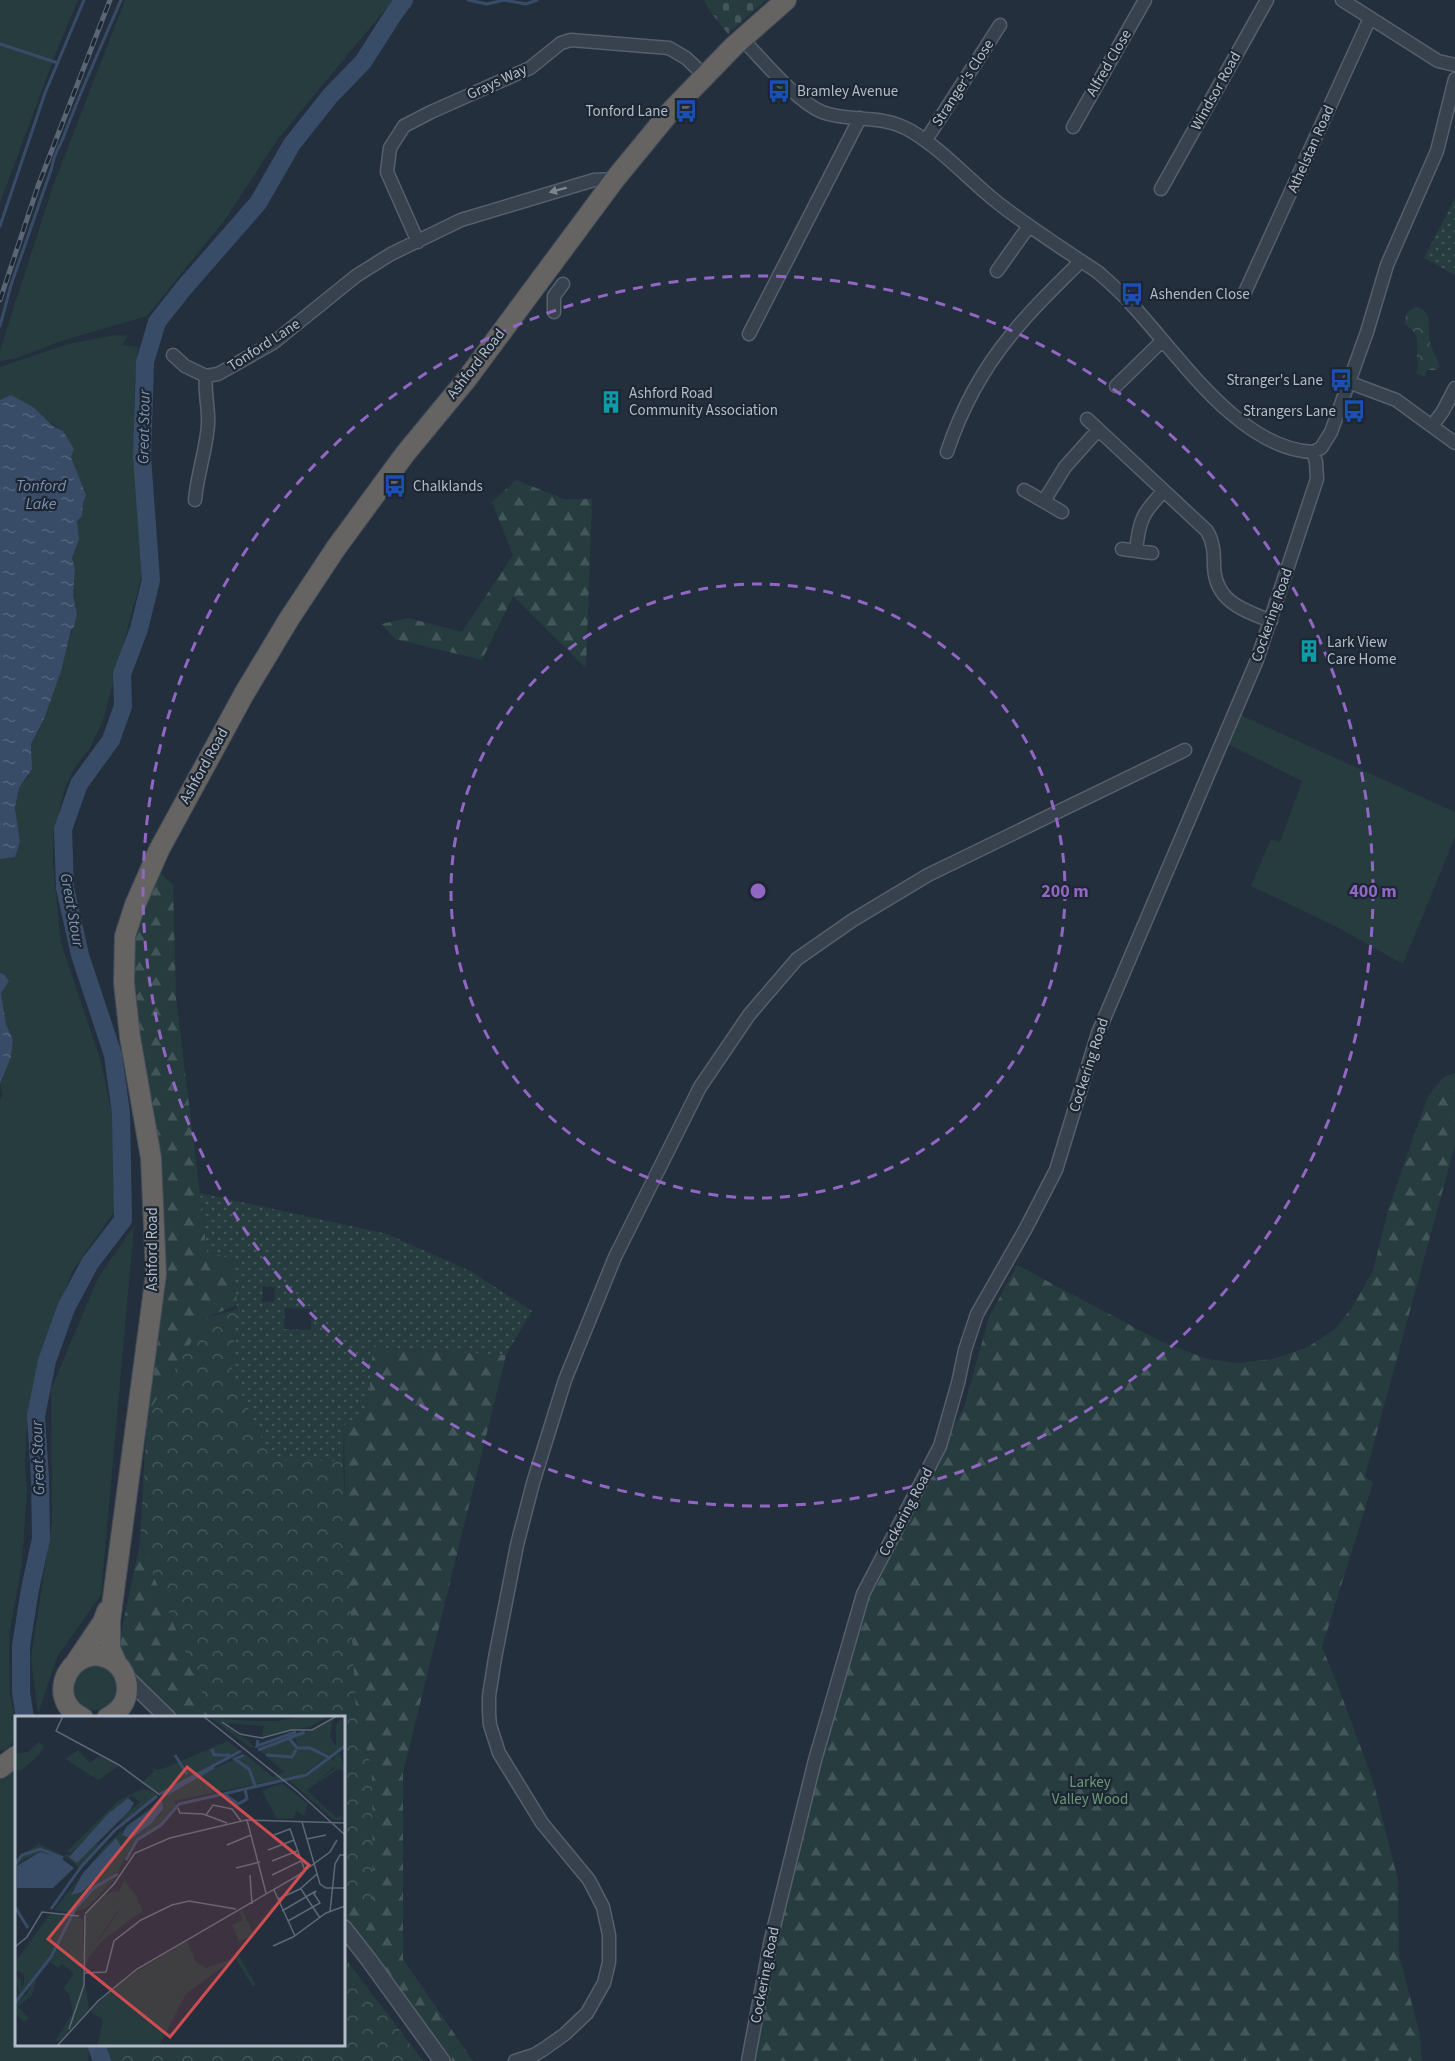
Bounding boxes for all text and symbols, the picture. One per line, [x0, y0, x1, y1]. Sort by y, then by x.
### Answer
street label: Alfred Close [1081, 26, 1137, 100]
street label: Stranger's Close [927, 35, 999, 131]
street label: Windsor Road [1186, 48, 1246, 134]
street label: Grays Way [464, 59, 530, 105]
bus stop icon: Bramley Avenue [766, 78, 792, 104]
place label: Bramley Avenue [797, 81, 898, 102]
bus stop icon: Tonford Lane [673, 98, 699, 124]
place label: Tonford Lane [585, 101, 668, 122]
street label: Athelstan Road [1282, 102, 1340, 196]
one-way arrow [549, 186, 567, 195]
bus stop icon: Ashenden Close [1119, 281, 1145, 307]
place label: Ashenden Close [1150, 284, 1250, 305]
street label: Tonford Lane [224, 314, 304, 376]
street label: Ashford Road [442, 324, 510, 404]
bus stop icon: Stranger's Lane [1328, 367, 1354, 393]
place label: Stranger's Lane [1226, 370, 1323, 391]
place label: Ashford Road Community Association [629, 383, 778, 421]
water label: Great Stour [132, 388, 156, 464]
building icon: Ashford Road Community Association [598, 389, 624, 415]
bus stop icon: Strangers Lane [1341, 398, 1367, 424]
place label: Strangers Lane [1243, 401, 1336, 422]
bus stop icon: Chalklands [382, 473, 408, 499]
water label: Tonford Lake [16, 475, 66, 515]
place label: Chalklands [413, 476, 483, 497]
street label: Cockering Road [1246, 565, 1298, 665]
place label: Lark View Care Home [1327, 632, 1396, 670]
building icon: Lark View Care Home [1296, 638, 1322, 664]
street label: Ashford Road [174, 724, 234, 808]
water label: Great Stour [55, 871, 90, 950]
text: 200 m [1041, 879, 1089, 904]
text: 400 m [1349, 879, 1397, 904]
centre of rings [748, 881, 768, 901]
street label: Cockering Road [1064, 1015, 1114, 1115]
street label: Ashford Road [142, 1207, 163, 1291]
water label: Great Stour [26, 1419, 50, 1496]
street label: Cockering Road [874, 1464, 938, 1560]
inset map [15, 1716, 345, 2046]
park label: Larkey Valley Wood [1052, 1772, 1128, 1810]
street label: Cockering Road [745, 1925, 785, 2025]

